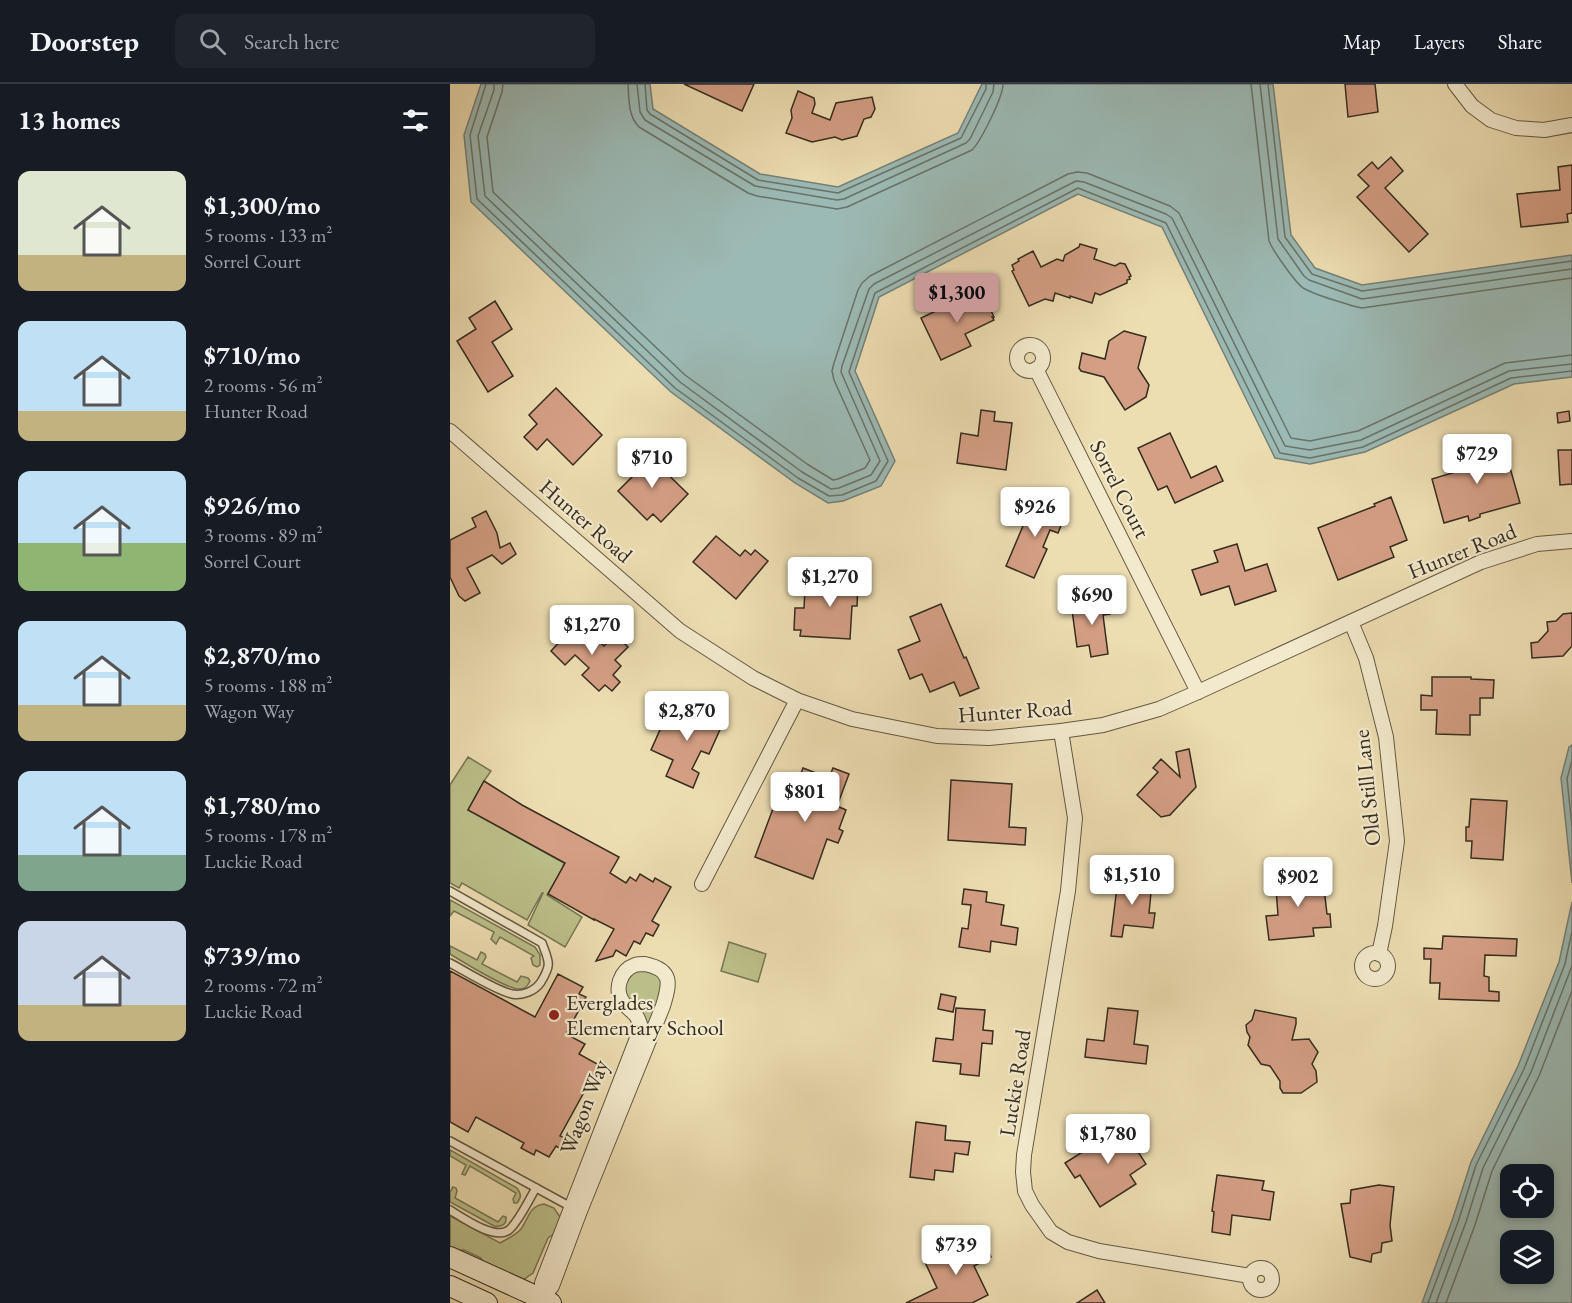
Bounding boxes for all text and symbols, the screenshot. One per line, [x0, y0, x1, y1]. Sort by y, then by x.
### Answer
search box [175, 14, 595, 68]
text: Doorstep [30, 23, 139, 59]
icon: search [196, 25, 229, 58]
text: Search here [244, 27, 339, 56]
text: Map [1343, 28, 1381, 55]
text: Layers [1414, 28, 1465, 55]
text: Share [1498, 28, 1542, 55]
text: 13 homes [18, 103, 120, 137]
icon: filters [399, 104, 432, 137]
text: $1,300/mo [204, 188, 320, 222]
icon: home [66, 195, 138, 267]
text: 5 rooms · 133 m² [204, 222, 332, 248]
text: Sorrel Court [204, 248, 301, 274]
pin: $1,300 [908, 273, 1006, 324]
text: $1,300 [929, 279, 985, 305]
text: $710/mo [204, 338, 300, 372]
icon: home [66, 345, 138, 417]
text: 2 rooms · 56 m² [204, 372, 323, 398]
text: Hunter Road [204, 398, 308, 424]
pin: $729 [1441, 434, 1513, 485]
street label: Sorrel Court [1083, 435, 1157, 543]
pin: $710 [616, 438, 688, 489]
text: $729 [1457, 440, 1497, 466]
text: $710 [632, 444, 672, 470]
street label: Hunter Road [533, 473, 639, 570]
pin: $926 [999, 487, 1071, 538]
text: $926/mo [204, 488, 300, 522]
text: $926 [1015, 493, 1055, 519]
icon: home [66, 495, 138, 567]
street label: Hunter Road [1404, 516, 1521, 586]
text: 3 rooms · 89 m² [204, 522, 323, 548]
text: Sorrel Court [204, 548, 301, 574]
pin: $1,270 [781, 557, 879, 608]
text: $1,270 [802, 563, 858, 589]
pin: $690 [1056, 575, 1128, 626]
text: $690 [1072, 581, 1112, 607]
pin: $1,270 [543, 605, 641, 656]
text: $1,270 [564, 611, 620, 637]
text: $2,870/mo [204, 638, 320, 672]
icon: home [66, 645, 138, 717]
text: 5 rooms · 188 m² [204, 672, 332, 698]
pin: $2,870 [638, 691, 736, 742]
street label: Hunter Road [957, 692, 1074, 729]
text: $2,870 [659, 697, 715, 723]
text: Wagon Way [204, 698, 294, 724]
street label: Old Still Lane [1346, 728, 1388, 848]
pin: $801 [769, 772, 841, 823]
text: $801 [785, 778, 825, 804]
text: $1,780/mo [204, 788, 320, 822]
icon: home [66, 795, 138, 867]
text: 5 rooms · 178 m² [204, 822, 332, 848]
text: Luckie Road [204, 848, 302, 874]
pin: $1,510 [1083, 855, 1181, 906]
pin: $902 [1262, 857, 1334, 908]
text: $1,510 [1104, 861, 1160, 887]
text: $902 [1278, 863, 1318, 889]
text: $739/mo [204, 938, 300, 972]
icon: home [66, 945, 138, 1017]
text: 2 rooms · 72 m² [204, 972, 323, 998]
place label: Everglades Elementary School [566, 988, 724, 1042]
text: Luckie Road [204, 998, 302, 1024]
marker: Everglades Elementary School [547, 1008, 561, 1022]
street label: Luckie Road [992, 1026, 1038, 1139]
street label: Wagon Way [553, 1055, 615, 1159]
pin: $1,780 [1059, 1114, 1157, 1165]
text: $1,780 [1080, 1120, 1136, 1146]
map controls [1500, 1164, 1554, 1284]
button: locate [1500, 1164, 1554, 1218]
pin: $739 [920, 1225, 992, 1276]
button: layers [1500, 1230, 1554, 1284]
text: $739 [936, 1231, 976, 1257]

